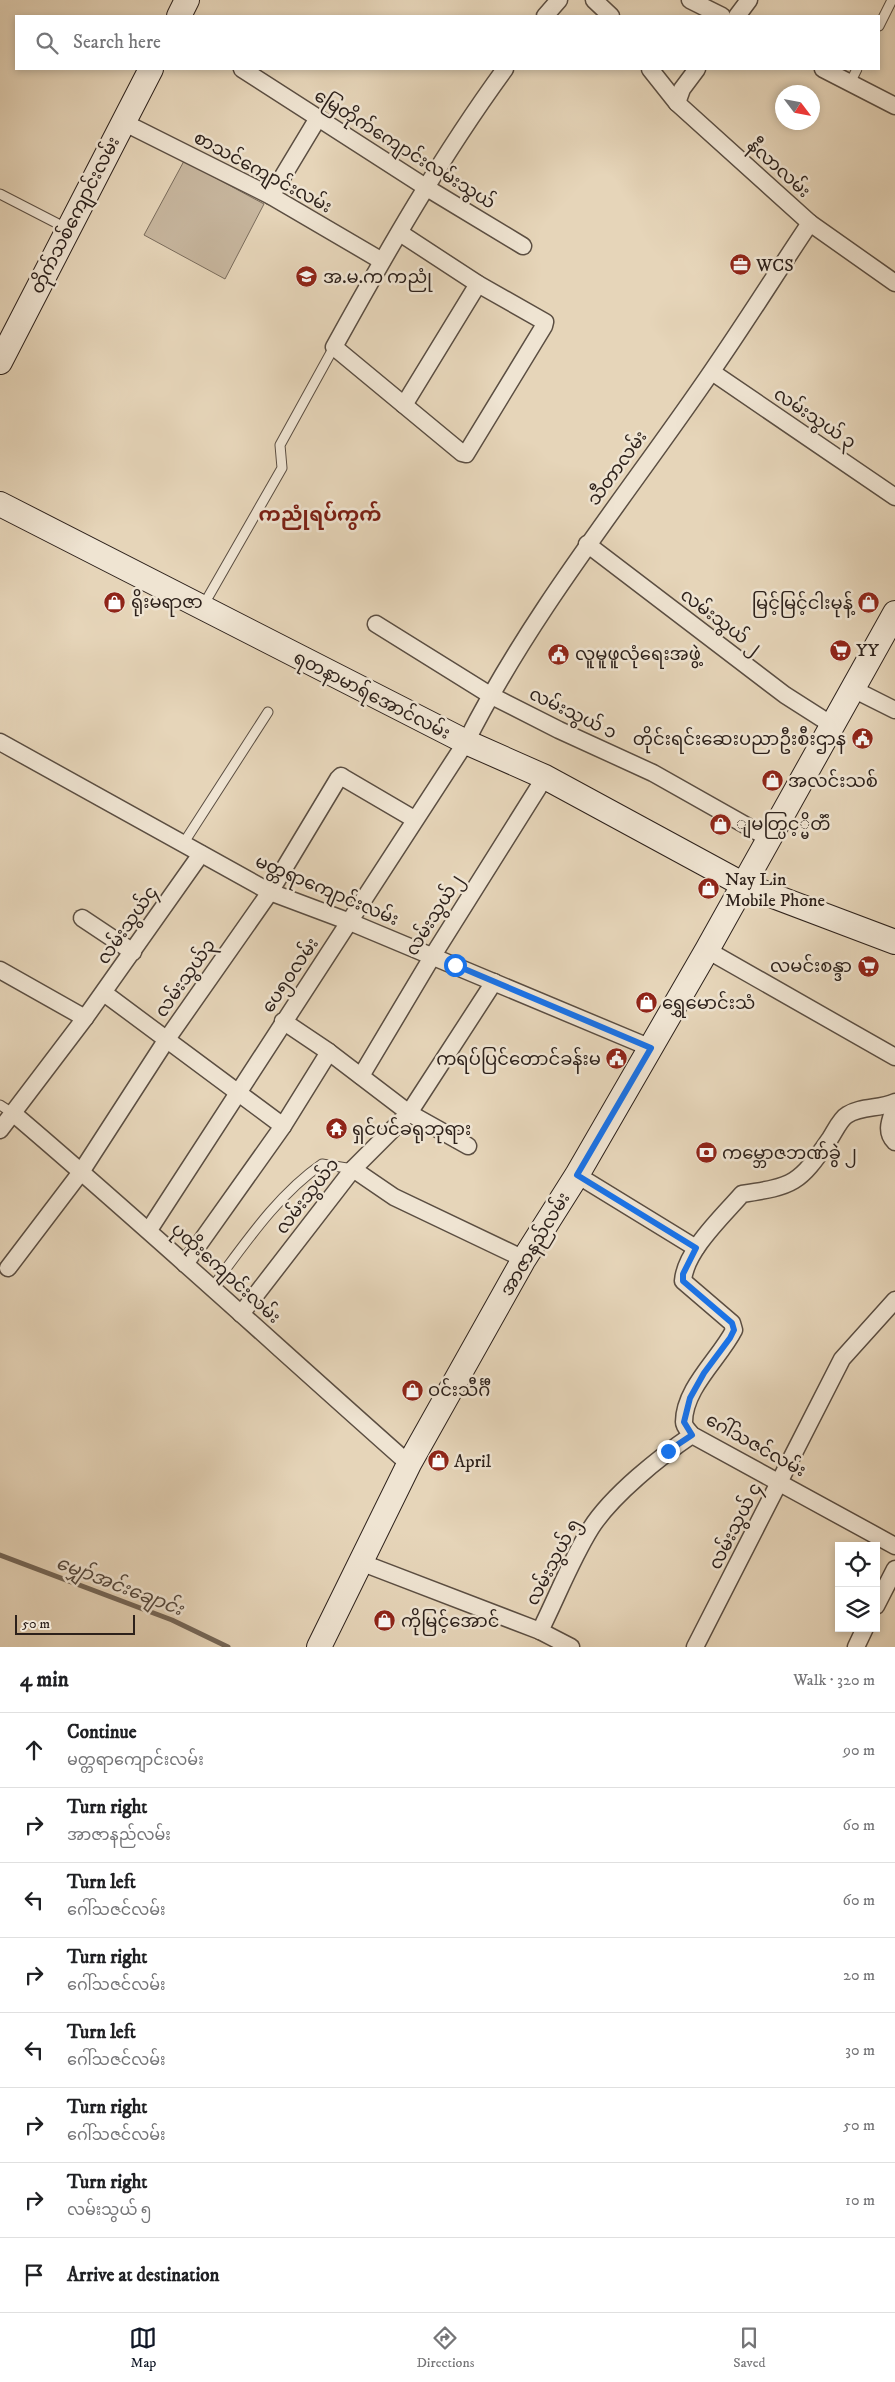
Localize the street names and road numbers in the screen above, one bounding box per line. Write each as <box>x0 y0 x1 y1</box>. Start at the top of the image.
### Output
street label: မြေတိုက်ကျောင်းလမ်းသွယ် <box>308 82 501 217</box>
street label: စာသင်ကျောင်းလမ်း <box>188 125 337 221</box>
street label: တိုက်သစ်ကျောင်းလမ်း <box>23 131 128 299</box>
street label: နီလာလမ်း <box>740 132 817 205</box>
street label: လမ်းသွယ် ၃ <box>768 381 861 457</box>
street label: သီတာလမ်း <box>580 424 652 510</box>
street label: လမ်းသွယ် ၂ <box>674 582 767 662</box>
street label: ရတနာမာရ်အောင်လမ်း <box>288 644 455 748</box>
street label: လမ်းသွယ် ၁ <box>524 681 621 747</box>
street label: မတ္တရာကျောင်းလမ်း <box>250 848 403 934</box>
street label: လမ်းသွယ်၂ <box>399 869 471 962</box>
street label: လမ်းသွယ်၄ <box>90 881 165 971</box>
street label: ပေ၅၀လမ်း <box>255 932 326 1019</box>
street label: လမ်းသွယ်၃ <box>148 934 223 1024</box>
street label: လမ်းသွယ်၁ <box>269 1152 347 1241</box>
street label: အာဇာနည်လမ်း <box>494 1187 578 1302</box>
street label: ပုထိုးကျောင်းလမ်း <box>164 1216 287 1331</box>
street label: ဂေါ်သဇင်လမ်း <box>702 1407 811 1482</box>
street label: လမ်းသွယ် ၄ <box>702 1478 770 1575</box>
street label: လမ်းသွယ် ၅ <box>519 1514 589 1611</box>

